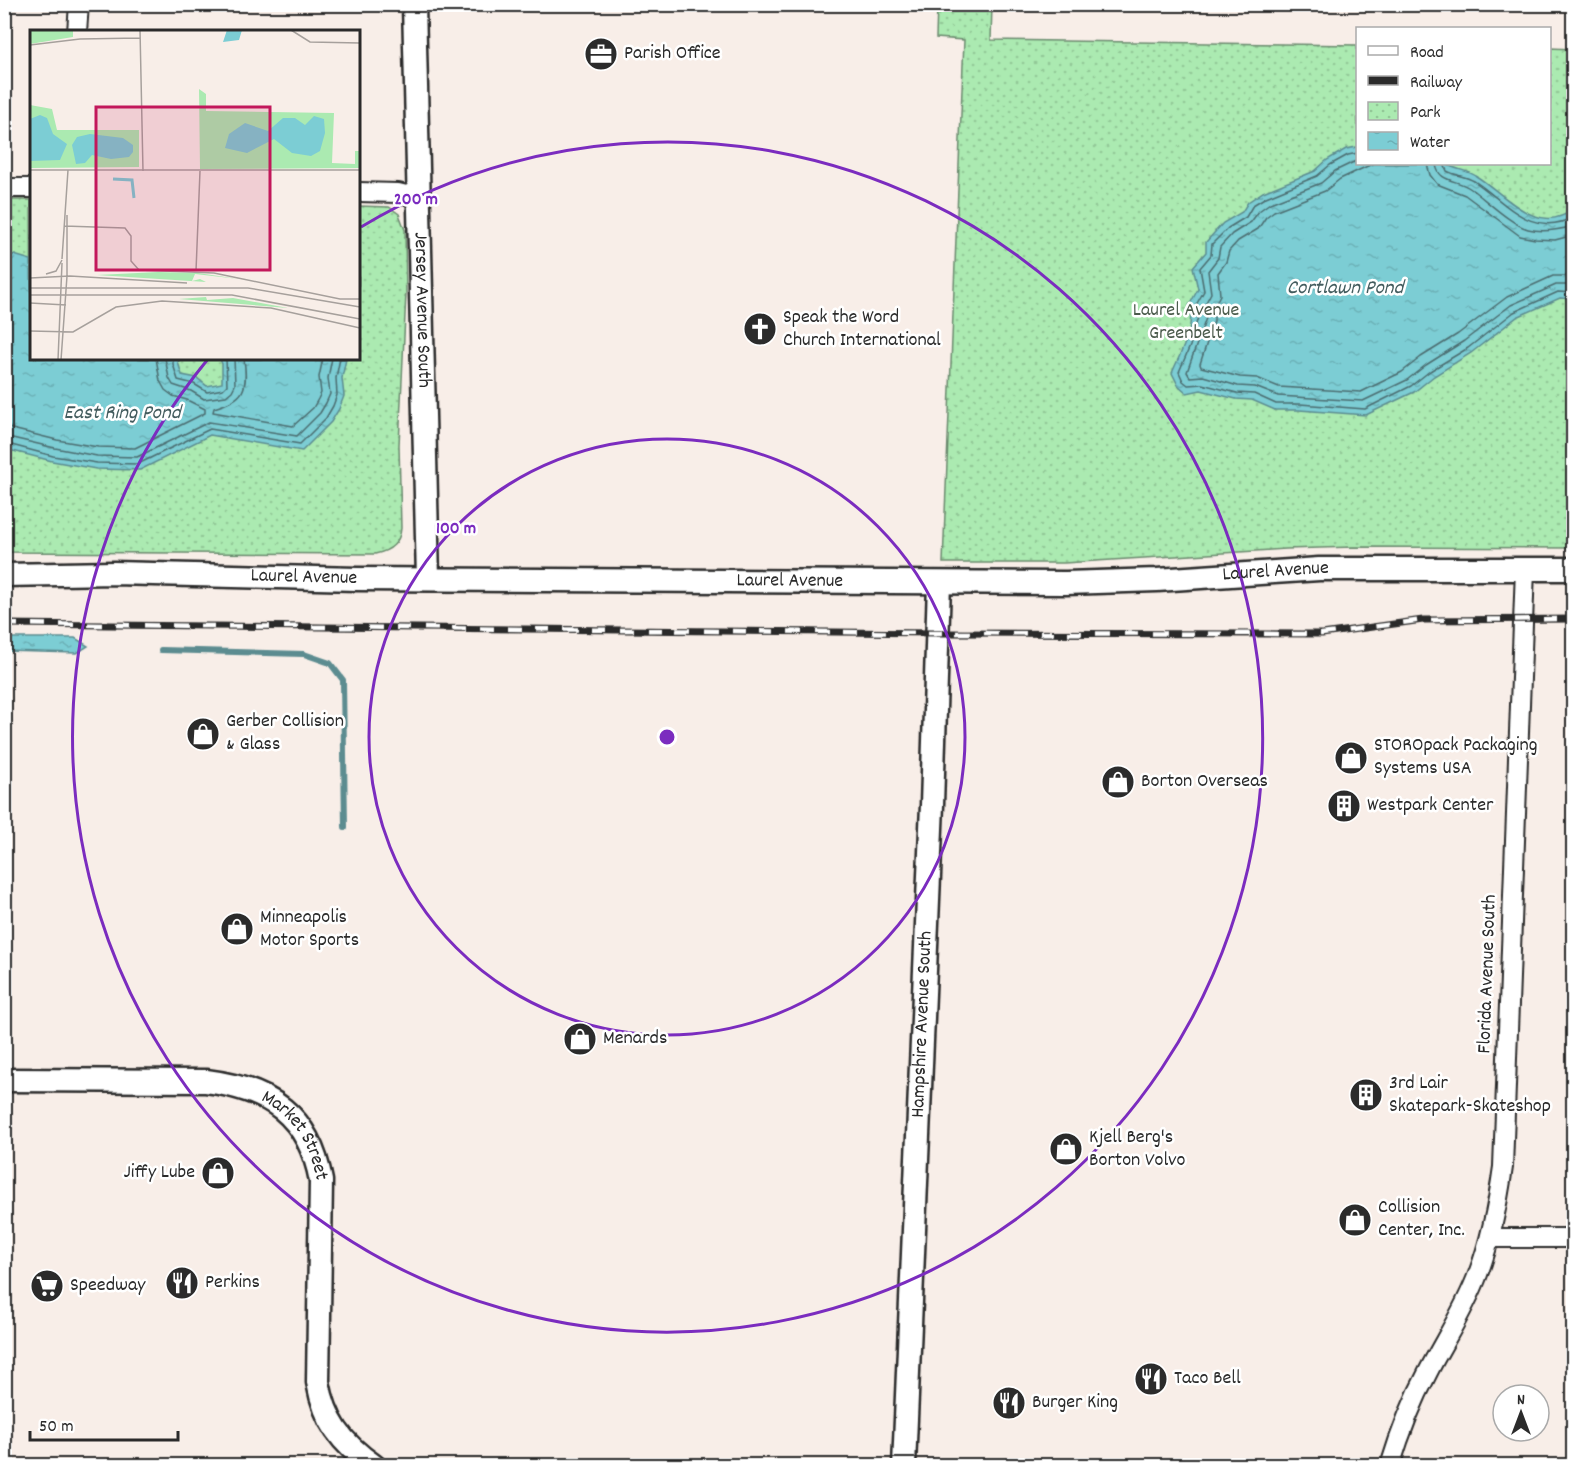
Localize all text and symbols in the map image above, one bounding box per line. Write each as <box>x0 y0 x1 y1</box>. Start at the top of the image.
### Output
legend <box>1356 27 1551 165</box>
inset map <box>30 30 360 360</box>
office icon: Parish Office <box>583 36 619 72</box>
place label: Parish Office <box>624 40 721 68</box>
text: Road <box>1410 41 1444 66</box>
text: Railway <box>1410 71 1463 96</box>
text: Park <box>1410 101 1441 126</box>
text: Water <box>1410 131 1450 156</box>
text: 200 m <box>394 188 438 213</box>
street label: Jersey Avenue South <box>406 232 437 388</box>
water label: Cortlawn Pond <box>1287 274 1406 304</box>
park label: Laurel Avenue Greenbelt <box>1133 297 1239 348</box>
place label: Speak the Word Church International <box>783 304 941 355</box>
church icon: Speak the Word Church International <box>742 311 778 347</box>
water label: East Ring Pond <box>64 399 184 429</box>
text: 100 m <box>436 517 476 542</box>
street label: Laurel Avenue <box>1221 555 1329 590</box>
street label: Laurel Avenue <box>250 562 358 593</box>
street label: Laurel Avenue <box>737 567 843 596</box>
place label: Gerber Collision & Glass <box>226 708 344 759</box>
shop icon: Gerber Collision & Glass <box>185 716 221 752</box>
centre of rings <box>657 727 677 747</box>
place label: STOROpack Packaging Systems USA <box>1374 732 1537 783</box>
shop icon: STOROpack Packaging Systems USA <box>1333 740 1369 776</box>
shop icon: Borton Overseas <box>1100 764 1136 800</box>
place label: Borton Overseas <box>1141 768 1268 796</box>
building icon: Westpark Center <box>1326 788 1362 824</box>
place label: Westpark Center <box>1367 792 1494 820</box>
street label: Florida Avenue South <box>1471 894 1505 1054</box>
place label: Minneapolis Motor Sports <box>260 904 359 955</box>
shop icon: Minneapolis Motor Sports <box>219 911 255 947</box>
street label: Hampshire Avenue South <box>905 930 941 1118</box>
shop icon: Menards <box>562 1021 598 1057</box>
place label: Menards <box>603 1025 667 1053</box>
place label: 3rd Lair Skatepark-Skateshop <box>1389 1070 1551 1121</box>
building icon: 3rd Lair Skatepark-Skateshop <box>1348 1077 1384 1113</box>
street label: Market Street <box>256 1084 335 1183</box>
place label: Kjell Berg's Borton Volvo <box>1089 1124 1186 1175</box>
shop icon: Kjell Berg's Borton Volvo <box>1048 1131 1084 1167</box>
shop icon: Jiffy Lube <box>200 1155 236 1191</box>
place label: Jiffy Lube <box>124 1159 195 1187</box>
place label: Collision Center, Inc. <box>1378 1194 1465 1245</box>
shop icon: Collision Center, Inc. <box>1337 1202 1373 1238</box>
restaurant icon: Perkins <box>164 1265 200 1301</box>
supermarket icon: Speedway <box>29 1268 65 1304</box>
place label: Perkins <box>205 1269 260 1297</box>
place label: Speedway <box>70 1272 146 1300</box>
restaurant icon: Taco Bell <box>1133 1361 1169 1397</box>
place label: Taco Bell <box>1174 1365 1241 1393</box>
north arrow <box>1491 1383 1551 1443</box>
restaurant icon: Burger King <box>991 1385 1027 1421</box>
place label: Burger King <box>1032 1389 1118 1417</box>
text: N <box>1517 1389 1525 1412</box>
scale bar <box>30 1404 178 1442</box>
text: 50 m <box>39 1415 74 1440</box>

